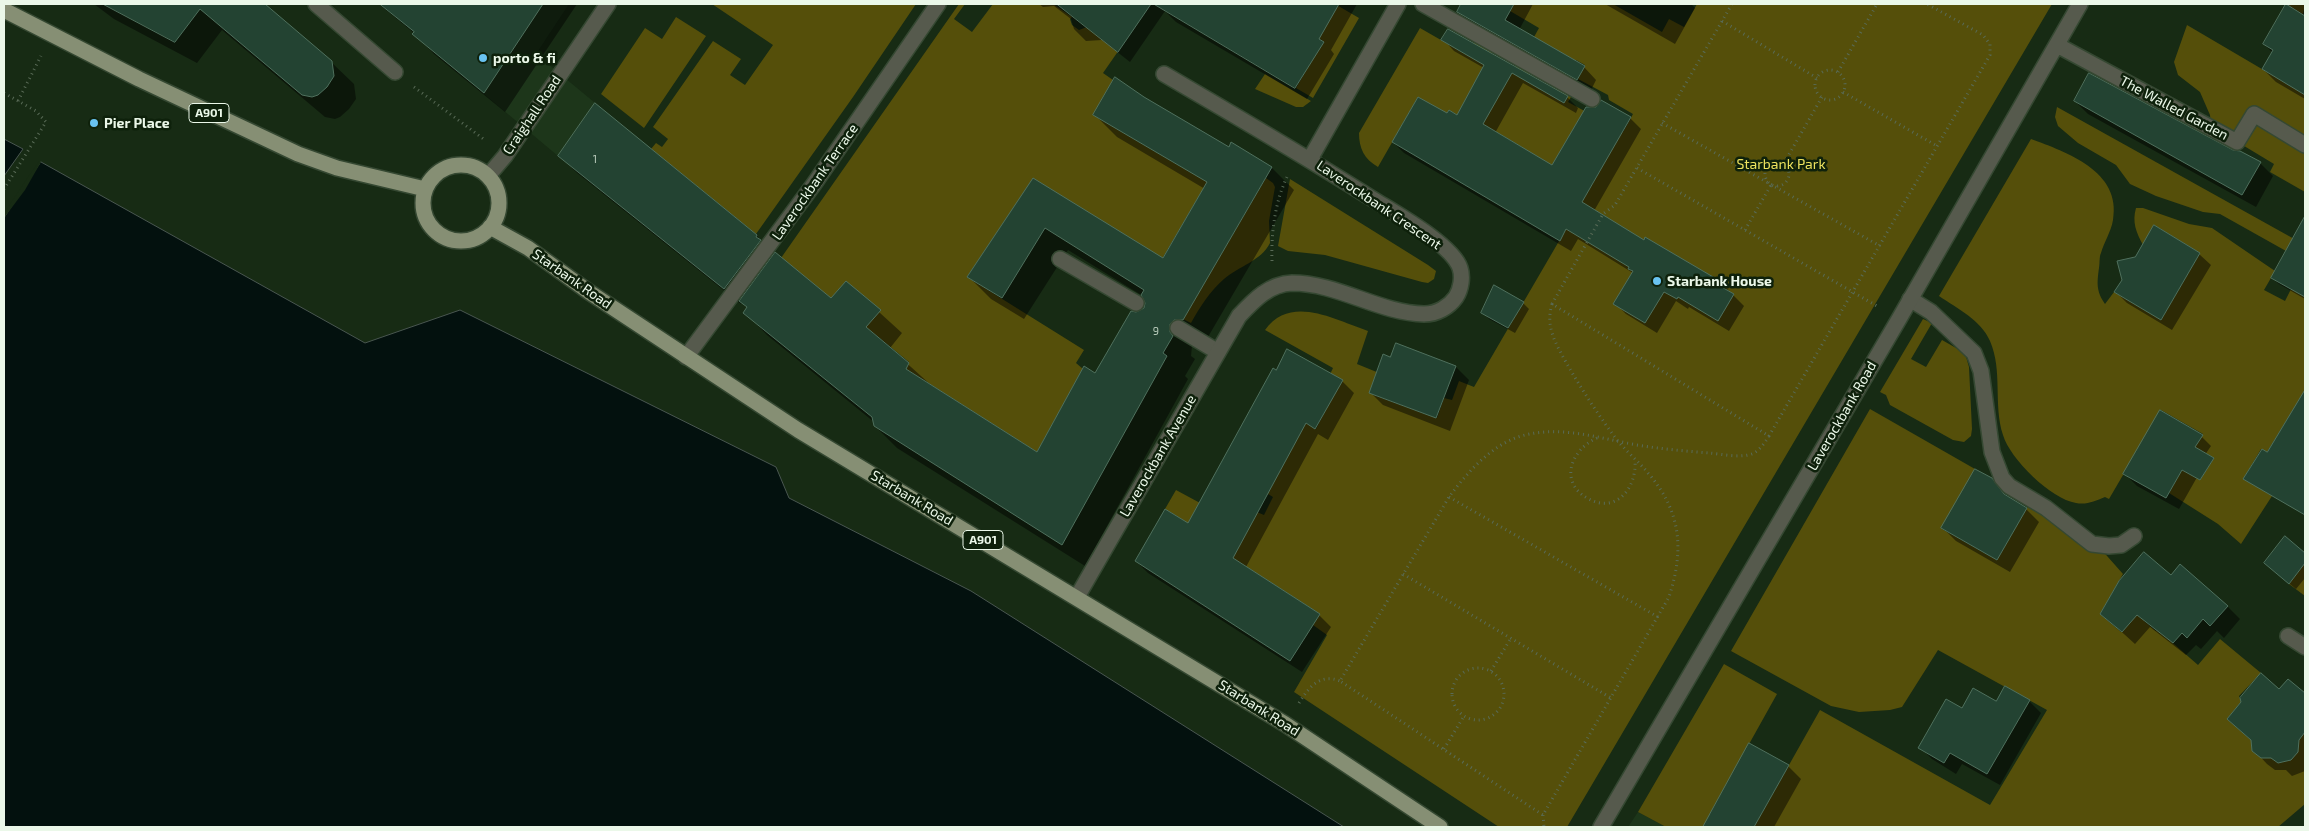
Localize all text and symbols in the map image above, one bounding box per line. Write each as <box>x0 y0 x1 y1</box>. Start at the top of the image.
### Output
place label: porto & fi <box>493 50 556 66</box>
marker: porto & fi <box>477 52 489 64</box>
street label: Craighall Road <box>499 72 565 158</box>
street label: The Walled Garden <box>2117 72 2231 144</box>
road number: A901 <box>189 104 229 122</box>
place label: Pier Place <box>104 115 170 131</box>
marker: Pier Place <box>88 117 100 129</box>
street label: Laverockbank Terrace <box>768 121 862 243</box>
house number: 1 <box>593 152 597 166</box>
park label: Starbank Park <box>1736 156 1826 172</box>
street label: Laverockbank Crescent <box>1313 157 1445 253</box>
street label: Starbank Road <box>529 246 615 312</box>
place label: Starbank House <box>1667 273 1772 289</box>
marker: Starbank House <box>1651 275 1663 287</box>
house number: 9 <box>1153 324 1159 338</box>
street label: Laverockbank Road <box>1804 358 1880 474</box>
street label: Laverockbank Avenue <box>1116 392 1200 520</box>
street label: Starbank Road <box>868 467 956 529</box>
road number: A901 <box>963 530 1003 550</box>
street label: Starbank Road <box>1215 676 1303 740</box>

